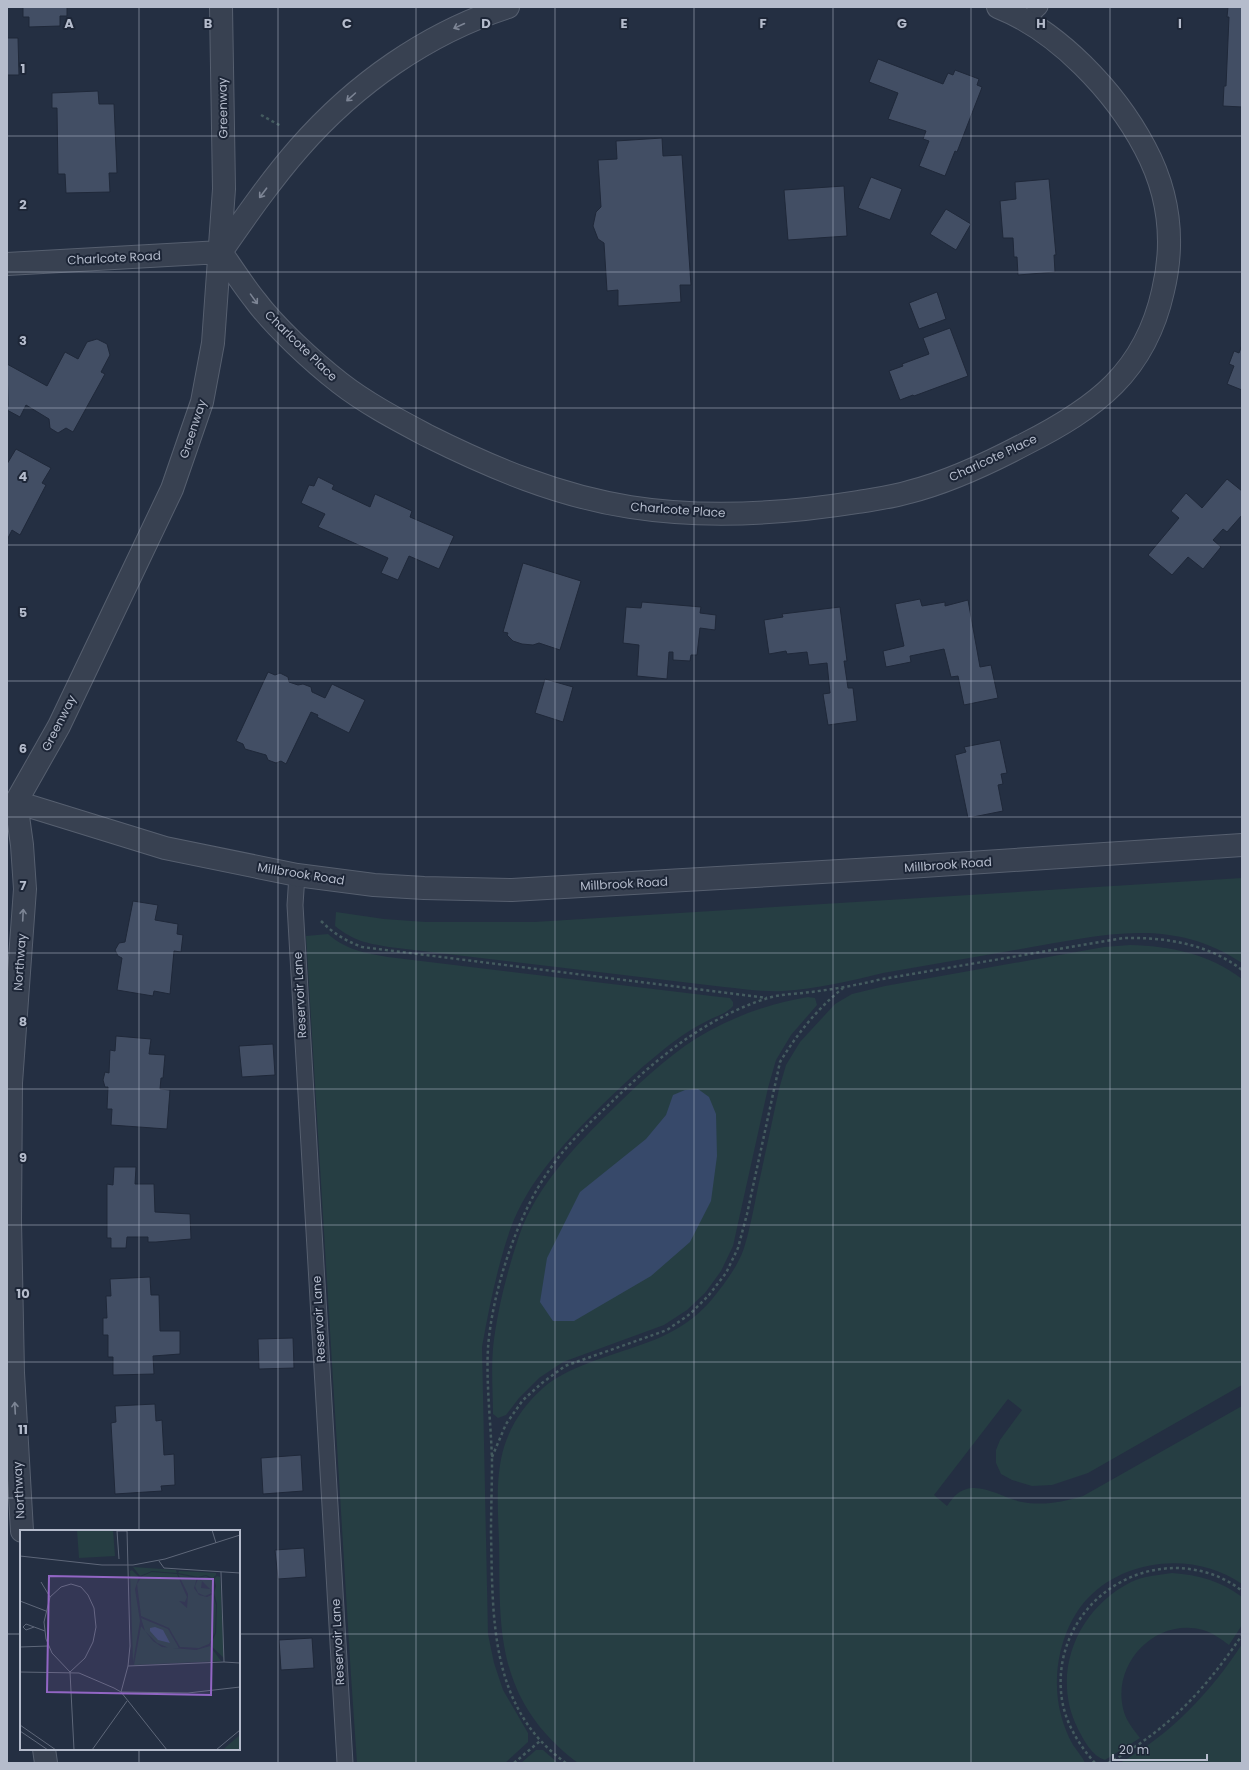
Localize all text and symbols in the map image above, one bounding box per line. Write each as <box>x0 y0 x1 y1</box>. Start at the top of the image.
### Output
text: A <box>64 14 74 33</box>
text: B <box>204 14 213 33</box>
text: C <box>342 14 352 33</box>
text: D <box>481 14 491 33</box>
text: E <box>620 14 628 33</box>
text: F <box>759 14 767 33</box>
text: G <box>897 14 907 33</box>
text: H <box>1036 14 1046 33</box>
text: I <box>1178 14 1182 33</box>
one-way arrow <box>454 23 466 31</box>
text: 1 <box>21 59 25 78</box>
street label: Greenway <box>213 77 232 139</box>
one-way arrow <box>345 92 356 101</box>
one-way arrow <box>259 187 267 198</box>
text: 2 <box>19 195 27 214</box>
street label: Charlcote Road <box>67 247 161 268</box>
one-way arrow <box>250 293 258 304</box>
street label: Charlcote Place <box>261 306 341 385</box>
text: 3 <box>19 331 27 350</box>
street label: Greenway <box>175 397 210 461</box>
street label: Charlcote Place <box>946 430 1040 485</box>
text: 4 <box>19 467 28 486</box>
street label: Charlcote Place <box>630 498 726 521</box>
text: 5 <box>19 603 27 622</box>
street label: Greenway <box>37 691 80 754</box>
text: 6 <box>19 739 27 758</box>
street label: Millbrook Road <box>904 853 992 876</box>
street label: Millbrook Road <box>256 858 346 889</box>
street label: Millbrook Road <box>580 873 668 894</box>
text: 7 <box>20 876 27 895</box>
one-way arrow <box>20 909 27 922</box>
street label: Northway <box>9 933 30 991</box>
street label: Reservoir Lane <box>289 951 310 1039</box>
text: 8 <box>19 1012 27 1031</box>
text: 9 <box>19 1148 27 1167</box>
street label: Reservoir Lane <box>308 1275 329 1363</box>
text: 10 <box>16 1284 30 1303</box>
one-way arrow <box>11 1402 19 1415</box>
text: 11 <box>18 1420 28 1439</box>
street label: Northway <box>8 1461 28 1519</box>
inset map <box>20 1530 240 1750</box>
street label: Reservoir Lane <box>327 1598 348 1686</box>
scale bar <box>1113 1736 1207 1762</box>
text: 20 m <box>1119 1741 1149 1758</box>

